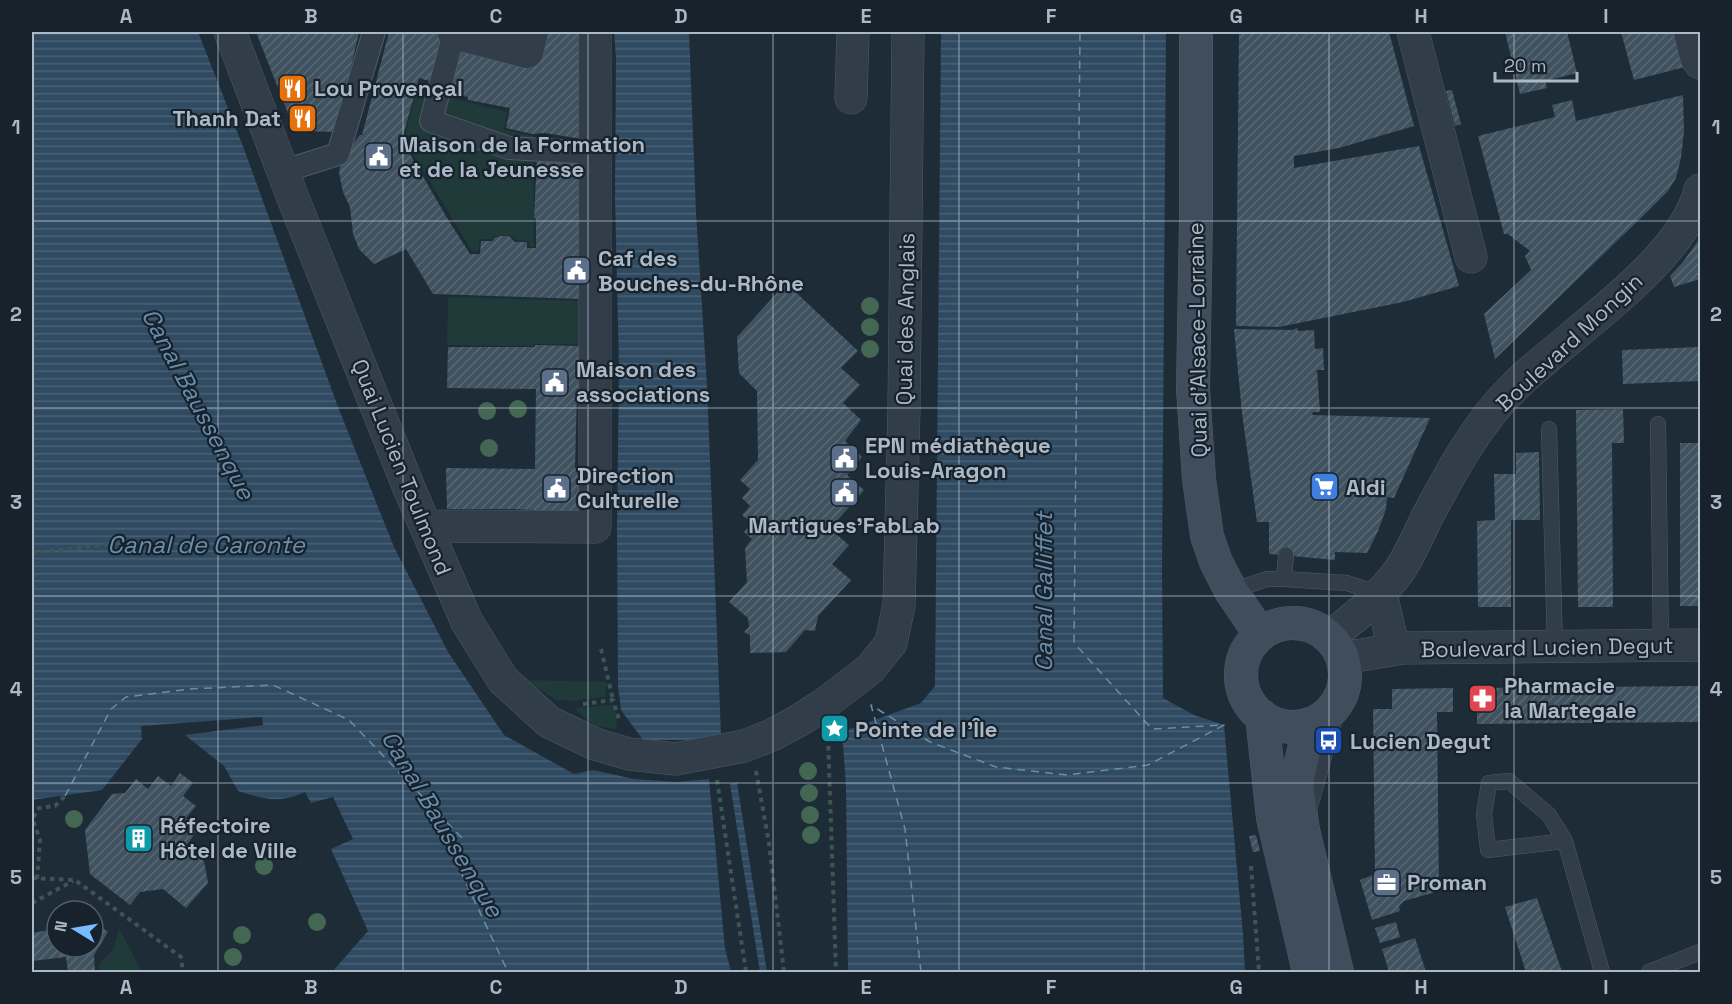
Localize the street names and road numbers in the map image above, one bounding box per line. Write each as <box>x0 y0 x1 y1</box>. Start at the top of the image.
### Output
street label: Quai d'Alsace-Lorraine <box>1181 222 1213 458</box>
street label: Quai des Anglais <box>889 233 921 405</box>
street label: Boulevard Mongin <box>1490 267 1648 417</box>
street label: Quai Lucien Toulmond <box>346 355 458 579</box>
street label: Boulevard Lucien Degut <box>1420 631 1674 663</box>

